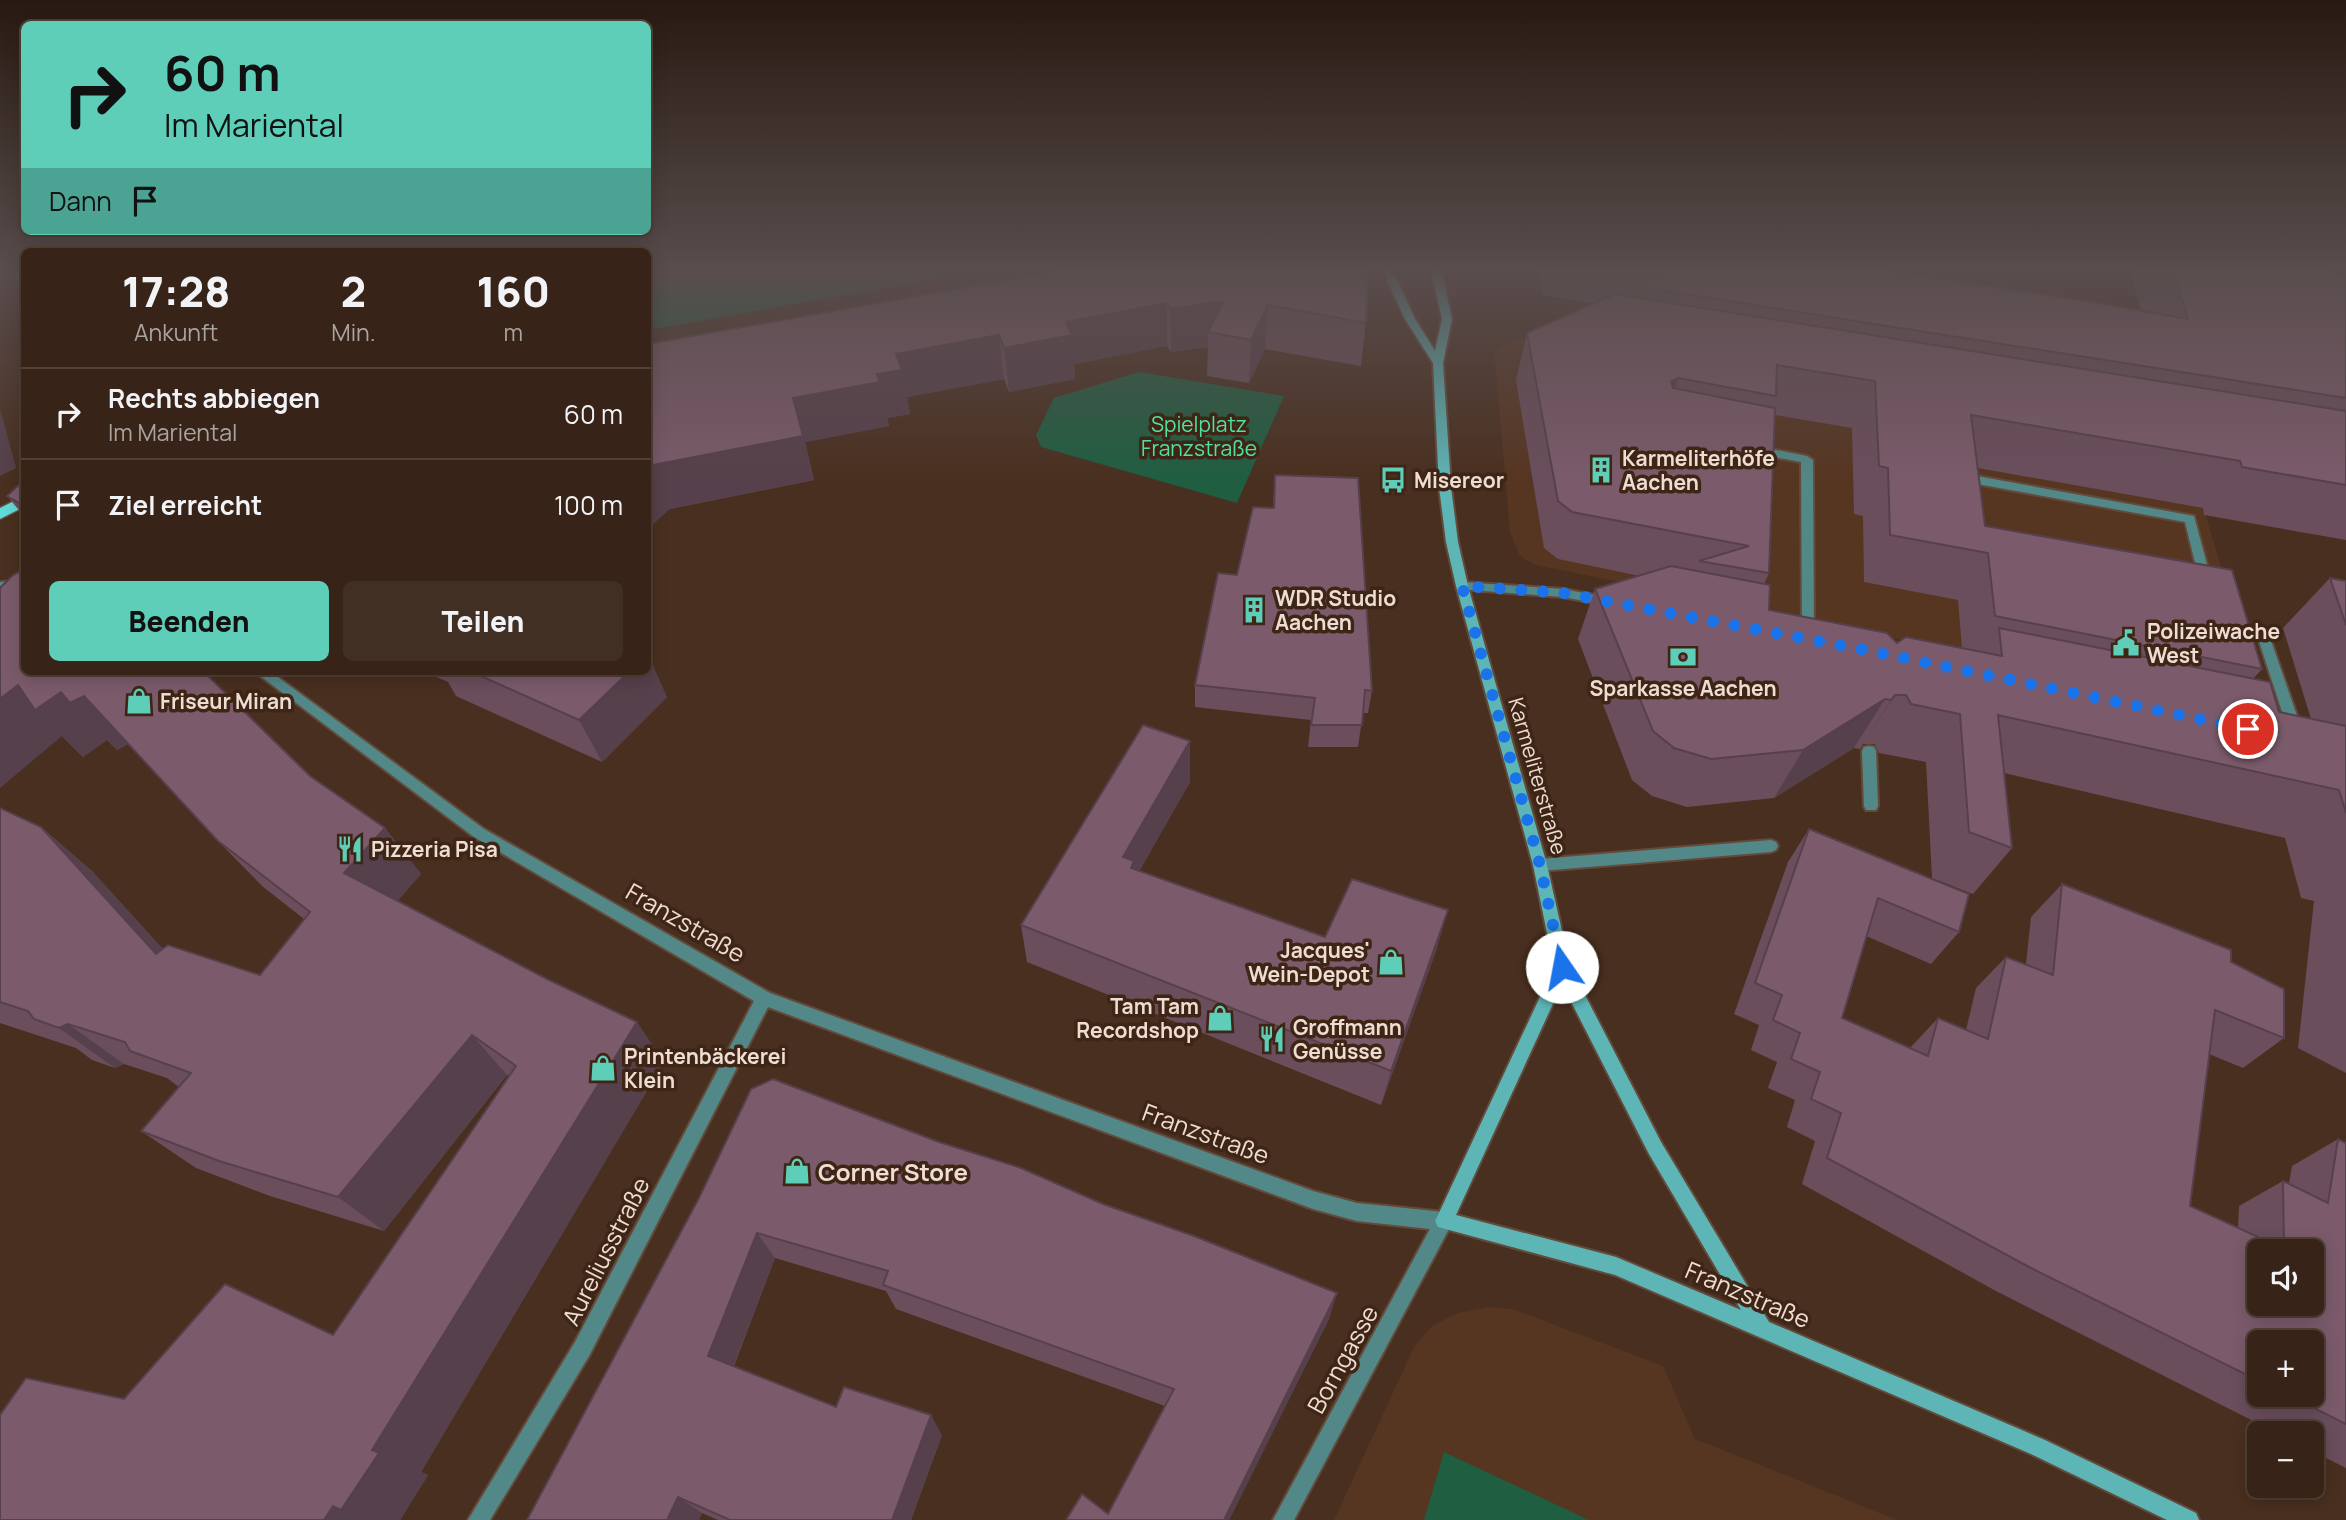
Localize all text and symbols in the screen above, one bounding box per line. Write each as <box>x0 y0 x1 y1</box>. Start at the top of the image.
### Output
text: 60 m <box>164 39 281 106</box>
icon: right <box>49 49 140 140</box>
text: Im Mariental <box>164 103 344 147</box>
icon: arrive <box>126 182 164 220</box>
text: Dann <box>49 183 112 219</box>
text: 17:28 <box>122 262 230 320</box>
text: 2 <box>341 262 366 320</box>
text: 160 <box>477 262 550 320</box>
text: Ankunft <box>134 316 218 348</box>
text: Min. <box>331 316 376 348</box>
text: m <box>504 316 523 348</box>
text: Rechts abbiegen <box>108 380 320 416</box>
icon: right <box>49 395 87 433</box>
text: 60 m <box>564 396 623 432</box>
park label: Spielplatz Franzstraße <box>1141 410 1257 462</box>
text: Im Mariental <box>108 416 237 448</box>
place label: Karmeliterhöfe Aachen <box>1622 444 1775 496</box>
building icon: Karmeliterhöfe Aachen <box>1586 455 1616 485</box>
bus stop icon: Misereor <box>1378 465 1408 495</box>
place label: Misereor <box>1414 466 1504 494</box>
icon: arrive <box>49 486 87 524</box>
text: Ziel erreicht <box>108 487 262 523</box>
text: 100 m <box>554 487 623 523</box>
button: Beenden <box>49 581 329 661</box>
button: Teilen <box>343 581 623 661</box>
place label: WDR Studio Aachen <box>1275 584 1396 636</box>
building icon: WDR Studio Aachen <box>1239 595 1269 625</box>
place label: Polizeiwache West <box>2147 617 2280 669</box>
public building icon: Polizeiwache West <box>2111 628 2141 658</box>
bank icon: Sparkasse Aachen <box>1668 642 1698 672</box>
place label: Sparkasse Aachen <box>1589 674 1777 702</box>
shop icon: Friseur Miran <box>124 686 154 716</box>
place label: Friseur Miran <box>160 687 292 715</box>
street label: Karmeliterstraße <box>1502 694 1574 858</box>
pin <box>2218 699 2278 759</box>
icon: arrive <box>2229 710 2267 748</box>
restaurant icon: Pizzeria Pisa <box>335 834 365 864</box>
place label: Pizzeria Pisa <box>371 835 498 863</box>
street label: Franzstraße <box>620 875 752 969</box>
position arrow <box>1525 930 1599 1004</box>
place label: Jacques' Wein-Depot <box>1248 936 1370 988</box>
shop icon: Jacques' Wein-Depot <box>1376 947 1406 977</box>
place label: Tam Tam Recordshop <box>1076 992 1199 1044</box>
shop icon: Tam Tam Recordshop <box>1205 1003 1235 1033</box>
place label: Groffmann Genüsse <box>1293 1013 1402 1065</box>
restaurant icon: Groffmann Genüsse <box>1257 1024 1287 1054</box>
place label: Printenbäckerei Klein <box>624 1042 786 1094</box>
shop icon: Printenbäckerei Klein <box>588 1053 618 1083</box>
street label: Franzstraße <box>1138 1095 1274 1171</box>
place label: Corner Store <box>818 1155 968 1188</box>
shop icon: Corner Store <box>782 1156 812 1186</box>
street label: Aureliusstraße <box>554 1171 656 1331</box>
map controls <box>2247 1239 2324 1498</box>
button: sound <box>2247 1239 2324 1316</box>
street label: Franzstraße <box>1680 1253 1816 1335</box>
street label: Borngasse <box>1299 1299 1385 1419</box>
button: + <box>2247 1330 2324 1407</box>
button: − <box>2247 1421 2324 1498</box>

